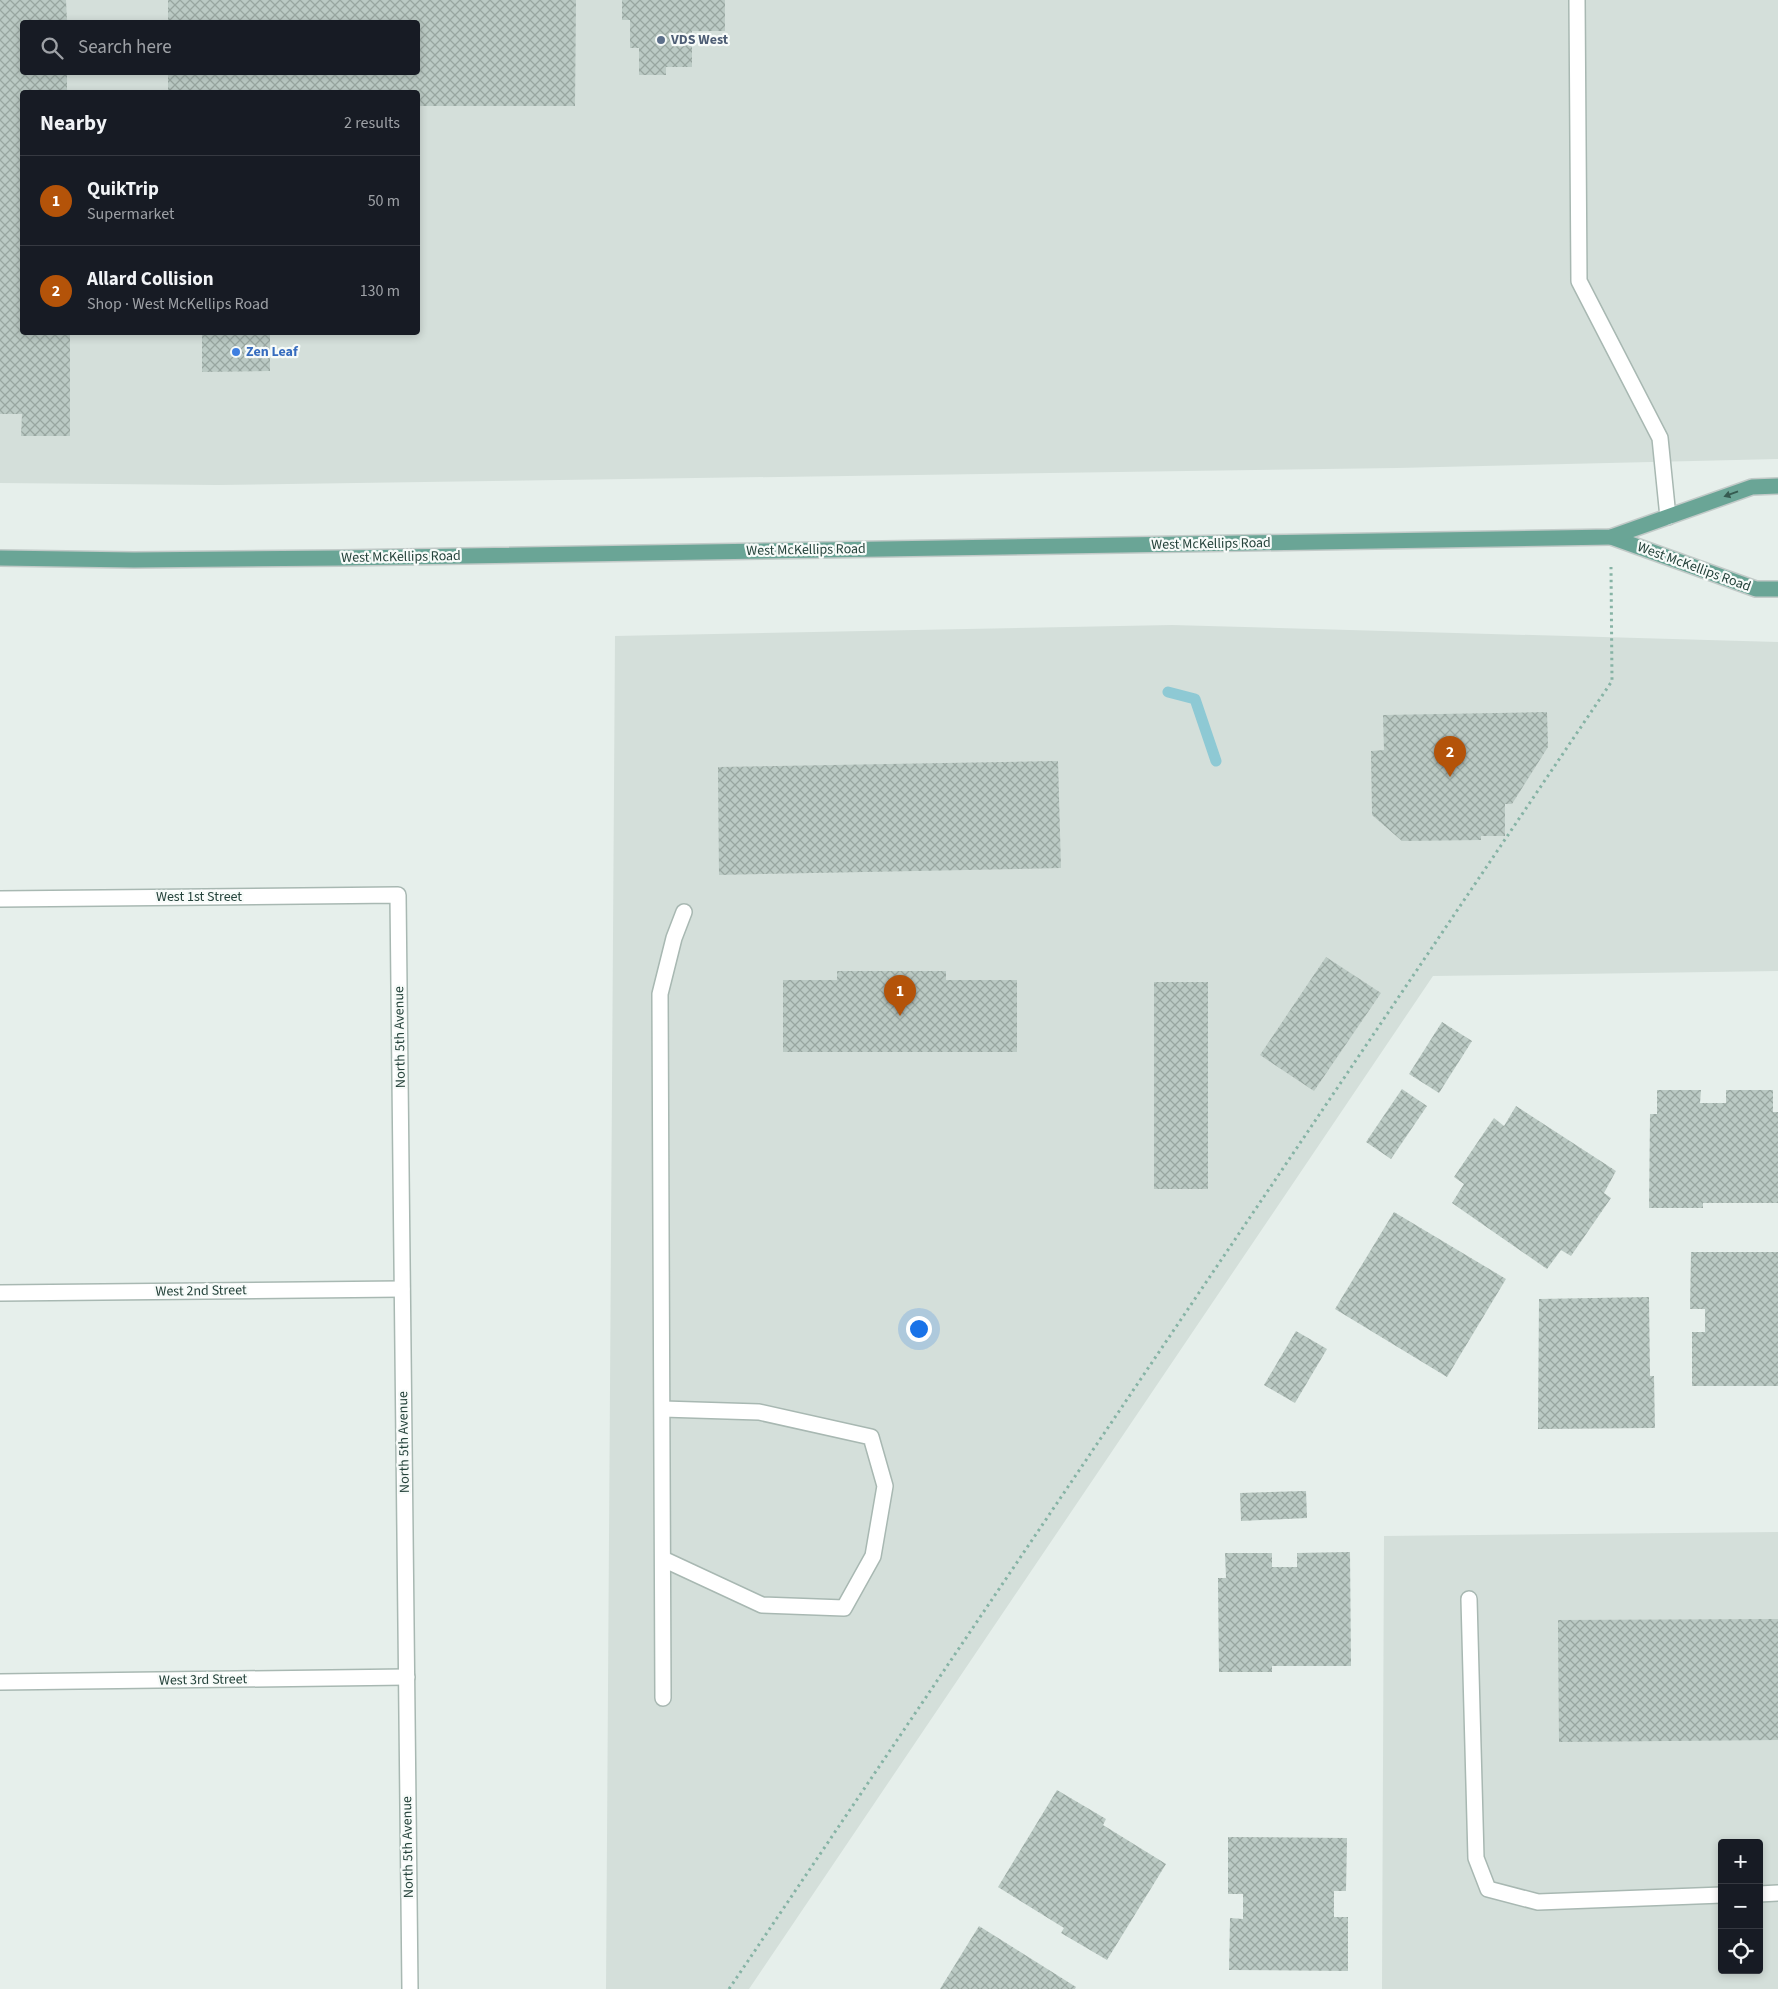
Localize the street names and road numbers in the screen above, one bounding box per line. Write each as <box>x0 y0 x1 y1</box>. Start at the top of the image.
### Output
street label: West McKellips Road <box>1151 533 1271 555</box>
street label: West McKellips Road <box>1634 537 1754 597</box>
street label: West McKellips Road <box>746 539 866 561</box>
street label: West McKellips Road <box>341 546 461 568</box>
street label: West 1st Street <box>156 887 242 907</box>
street label: North 5th Avenue <box>389 986 411 1088</box>
street label: West 2nd Street <box>155 1280 247 1302</box>
street label: North 5th Avenue <box>393 1391 415 1493</box>
street label: West 3rd Street <box>159 1669 248 1691</box>
street label: North 5th Avenue <box>397 1796 419 1898</box>

